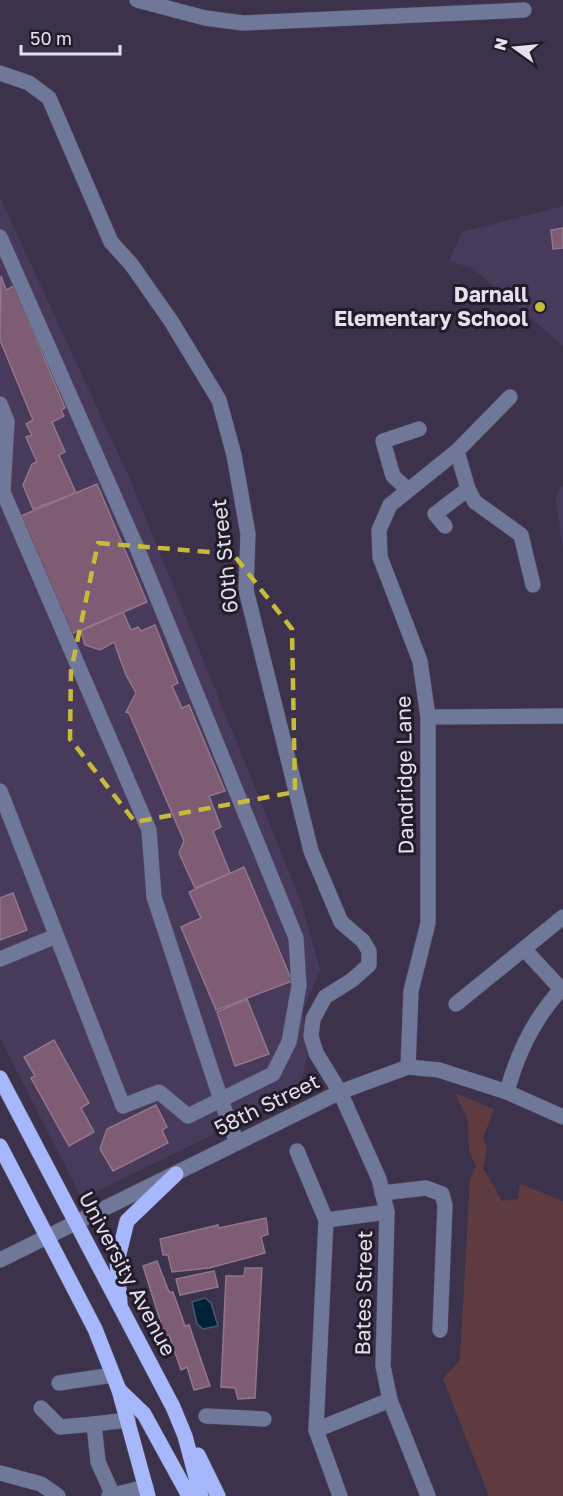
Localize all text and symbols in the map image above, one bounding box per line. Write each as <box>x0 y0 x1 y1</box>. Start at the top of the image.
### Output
scale bar <box>21 18 120 56</box>
north arrow <box>485 18 545 78</box>
text: 50 m <box>30 27 72 49</box>
text: N <box>489 36 512 53</box>
place label: Darnall Elementary School <box>334 281 528 331</box>
marker: Darnall Elementary School <box>533 300 547 314</box>
street label: 60th Street <box>205 498 243 614</box>
street label: Dandridge Lane <box>390 695 418 855</box>
street label: 58th Street <box>210 1067 323 1141</box>
street label: University Avenue <box>74 1187 182 1360</box>
street label: Bates Street <box>349 1230 377 1356</box>

